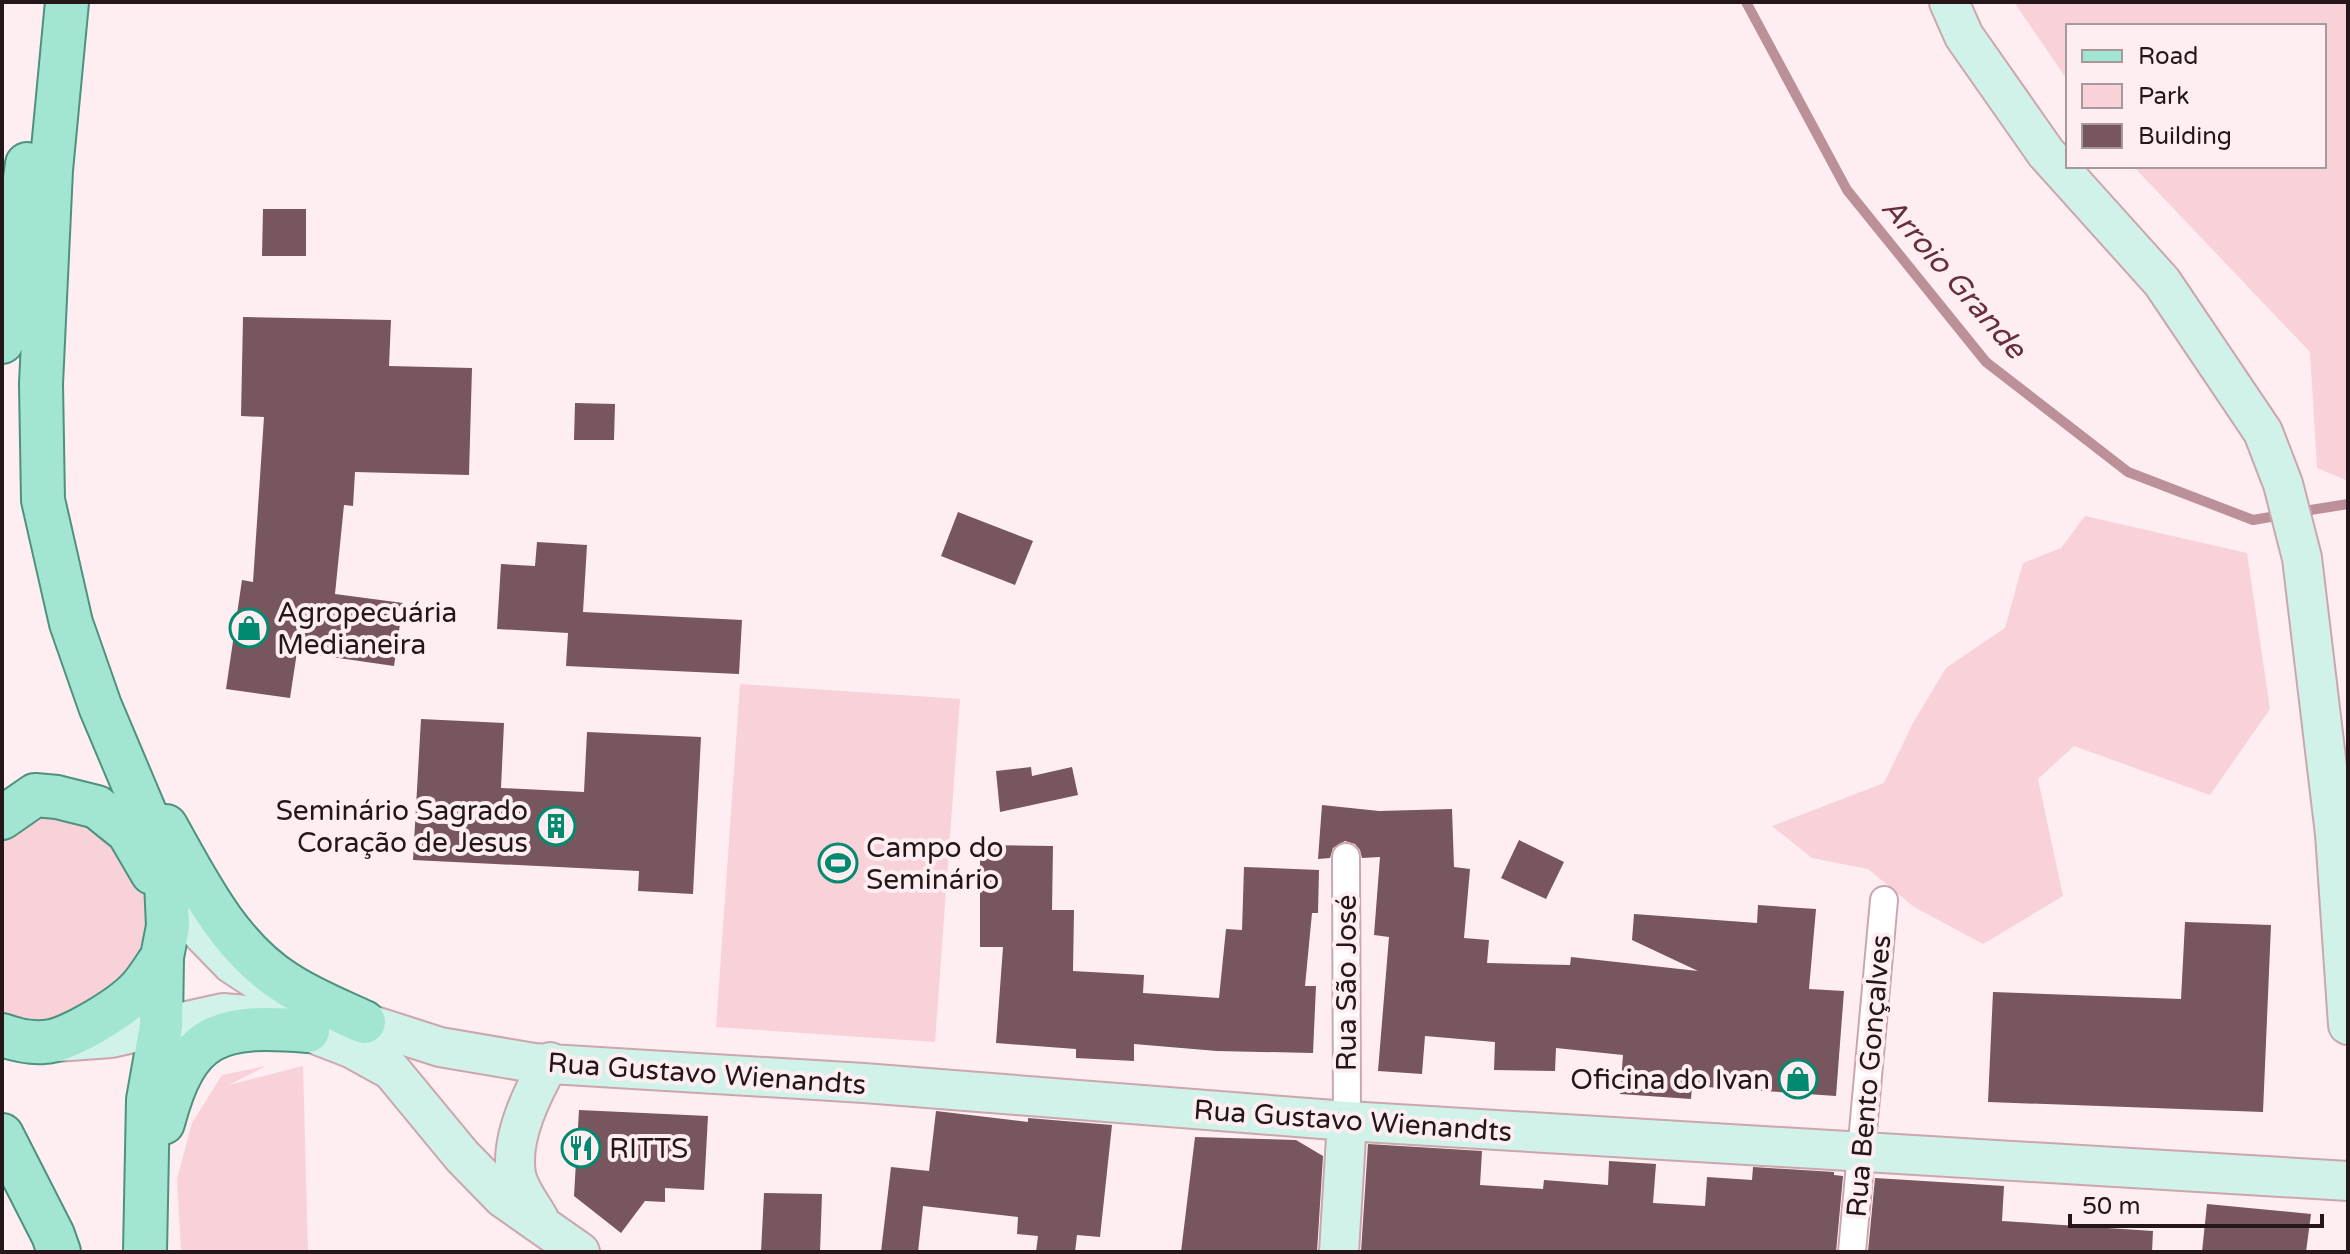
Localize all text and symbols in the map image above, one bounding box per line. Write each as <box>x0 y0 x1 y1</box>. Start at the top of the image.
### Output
legend <box>2066 24 2326 168</box>
text: Road <box>2138 42 2198 71</box>
text: Park <box>2138 82 2189 111</box>
text: Building <box>2138 122 2232 151</box>
water label: Arroio Grande <box>1873 190 2035 368</box>
place label: Agropecuária Medianeira <box>277 596 457 662</box>
shop icon: Agropecuária Medianeira <box>228 607 270 649</box>
place label: Seminário Sagrado Coração de Jesus <box>276 794 528 860</box>
building icon: Seminário Sagrado Coração de Jesus <box>535 805 577 847</box>
place label: Campo do Seminário <box>866 831 1004 897</box>
sports icon: Campo do Seminário <box>817 842 859 884</box>
street label: Rua São José <box>1330 895 1364 1071</box>
street label: Rua Bento Gonçalves <box>1840 933 1898 1219</box>
street label: Rua Gustavo Wienandts <box>547 1046 867 1102</box>
shop icon: Oficina do Ivan <box>1777 1058 1819 1100</box>
place label: Oficina do Ivan <box>1570 1063 1770 1097</box>
street label: Rua Gustavo Wienandts <box>1193 1093 1513 1149</box>
restaurant icon: RITTS <box>560 1127 602 1169</box>
place label: RITTS <box>609 1132 688 1166</box>
scale bar <box>2070 1178 2322 1228</box>
text: 50 m <box>2082 1192 2140 1221</box>

